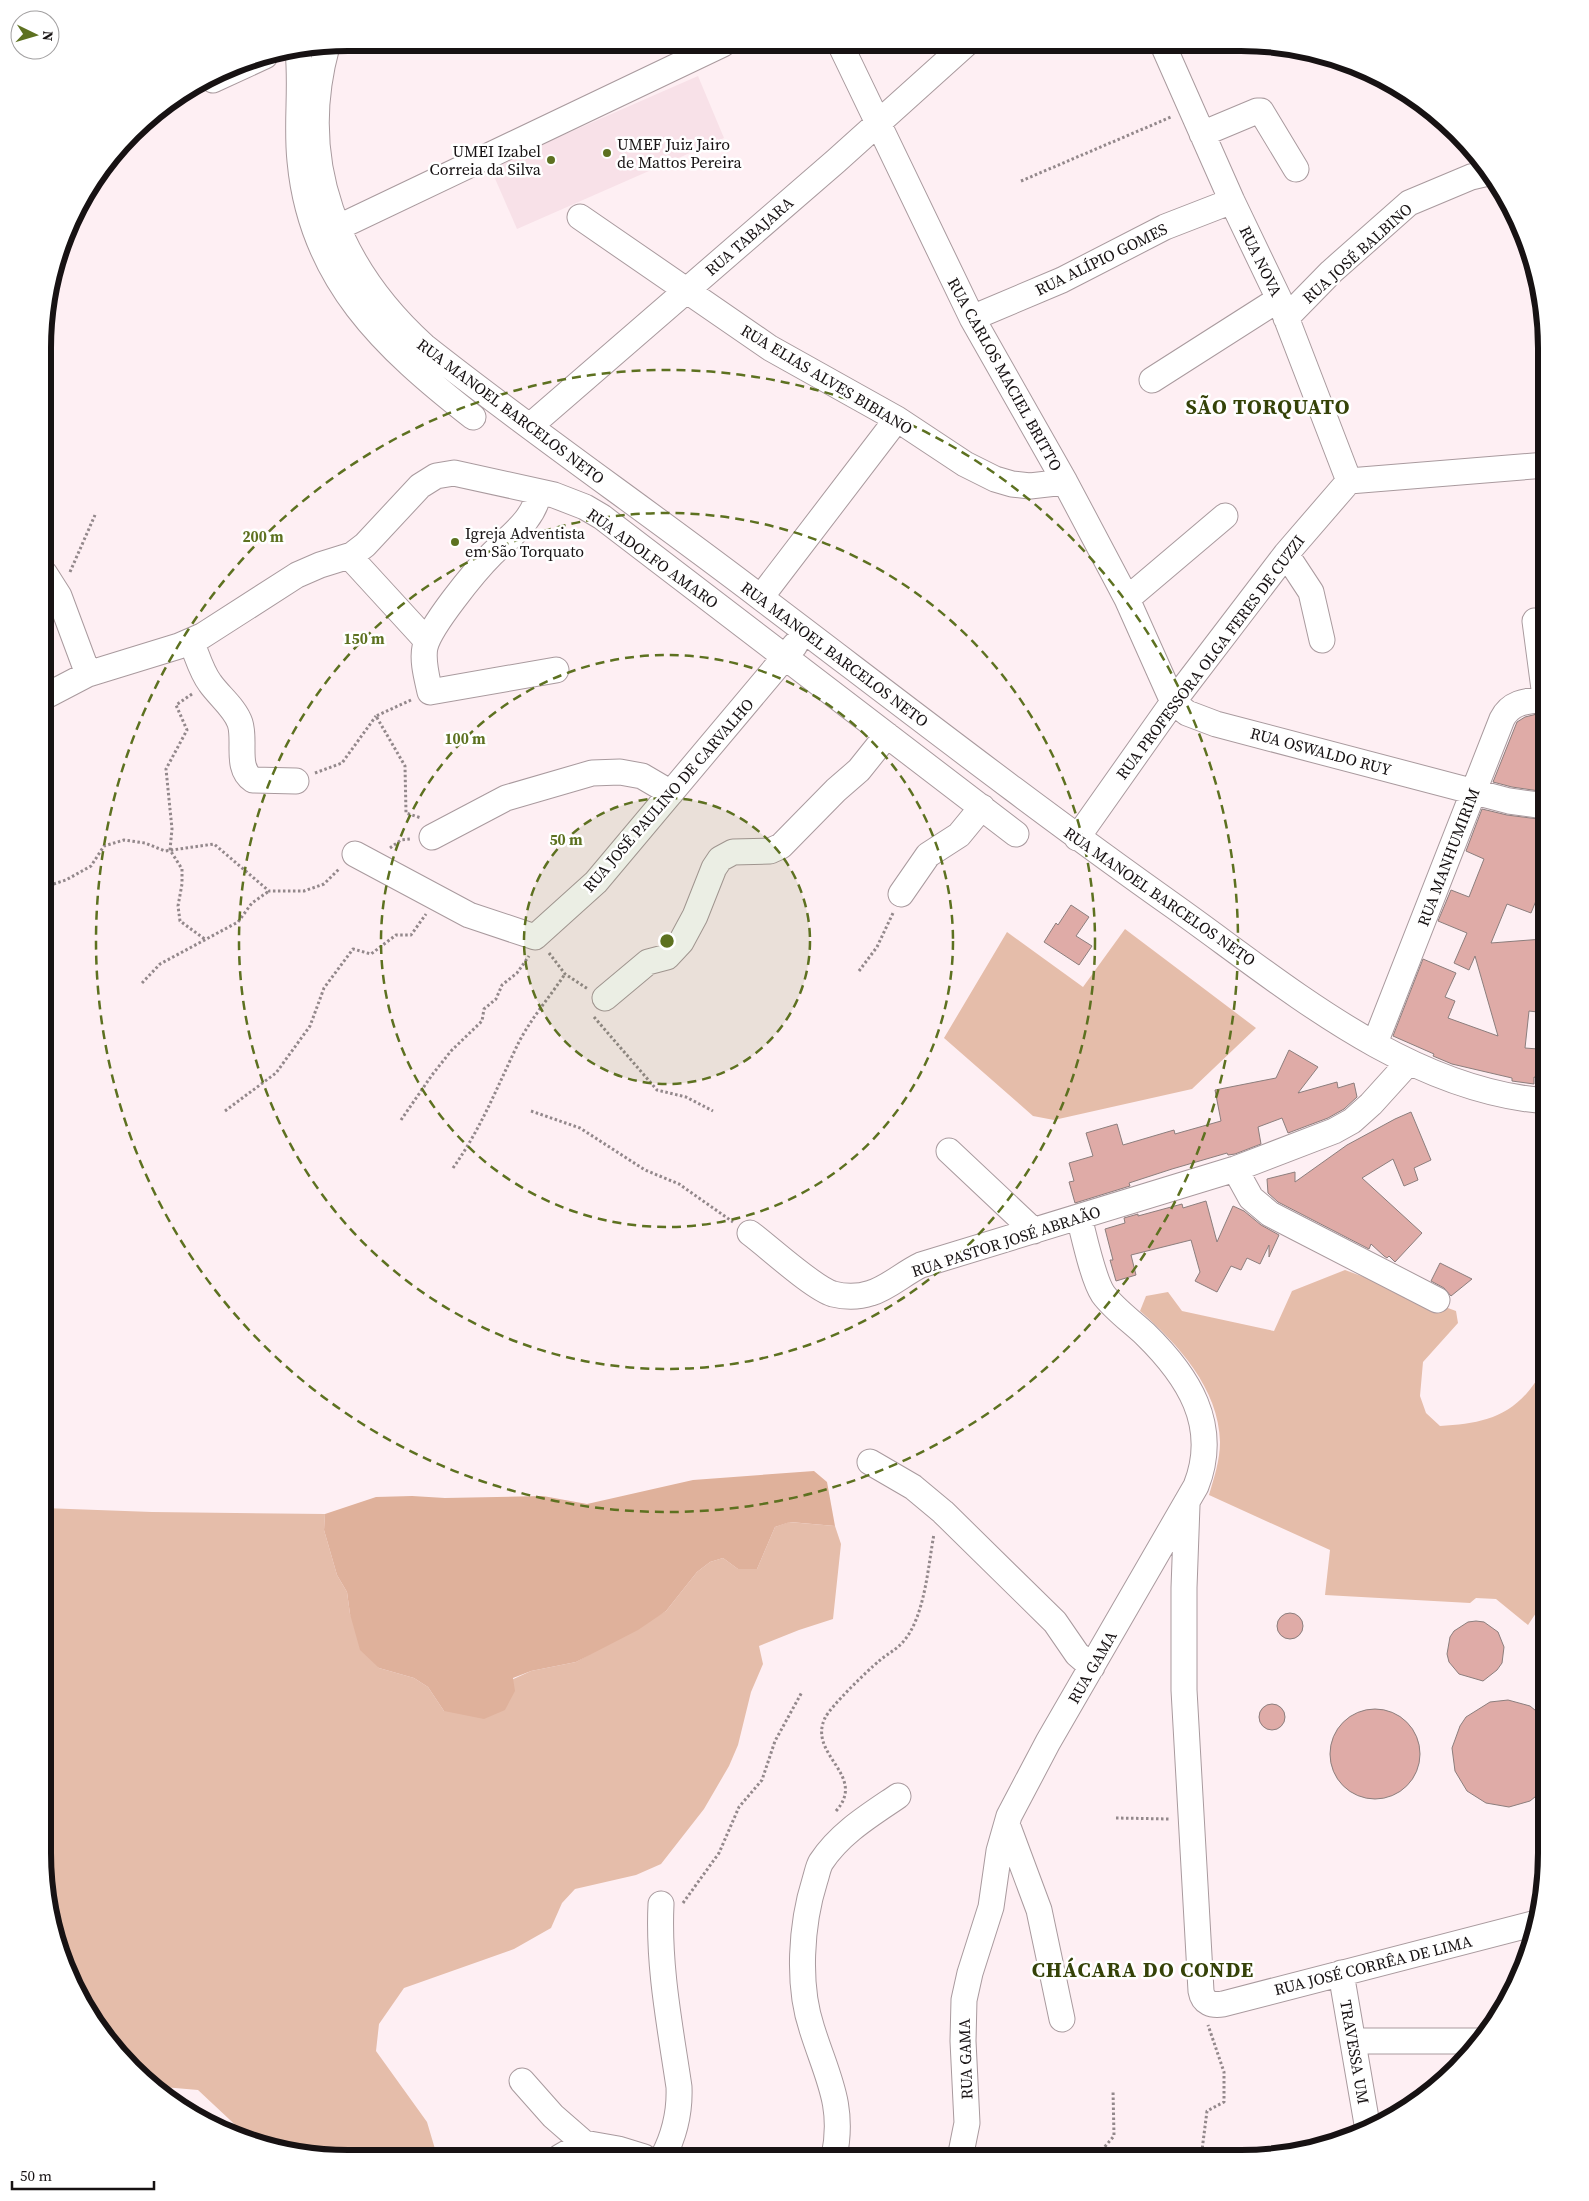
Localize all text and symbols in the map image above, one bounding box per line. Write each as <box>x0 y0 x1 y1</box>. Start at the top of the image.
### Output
north arrow <box>10 10 60 60</box>
text: N <box>38 30 58 42</box>
place label: UMEF Juiz Jairo de Mattos Pereira <box>617 133 743 173</box>
place label: UMEI Izabel Correia da Silva <box>430 140 542 180</box>
marker: UMEF Juiz Jairo de Mattos Pereira <box>601 147 613 159</box>
marker: UMEI Izabel Correia da Silva <box>545 154 557 166</box>
street label: RUA TABAJARA <box>700 191 798 280</box>
street label: RUA JOSÉ BALBINO <box>1297 198 1417 308</box>
street label: RUA ALÍPIO GOMES <box>1031 217 1171 301</box>
street label: RUA NOVA <box>1234 222 1288 300</box>
street label: RUA CARLOS MACIEL BRITTO <box>943 273 1067 475</box>
street label: RUA ELIAS ALVES BIBIANO <box>737 319 917 439</box>
street label: RUA MANOEL BARCELOS NETO <box>413 333 609 489</box>
district label: SÃO TORQUATO <box>1185 392 1351 421</box>
street label: RUA ADOLFO AMARO <box>583 503 723 613</box>
place label: Igreja Adventista em São Torquato <box>465 522 586 562</box>
text: 200 m <box>242 526 284 547</box>
street label: RUA PROFESSORA OLGA FERES DE CUZZI <box>1111 530 1309 784</box>
marker: Igreja Adventista em São Torquato <box>449 536 461 548</box>
street label: RUA MANOEL BARCELOS NETO <box>737 576 933 732</box>
text: 150 m <box>343 628 385 649</box>
street label: RUA JOSÉ PAULINO DE CARVALHO <box>578 693 758 897</box>
street label: RUA OSWALDO RUY <box>1248 722 1394 780</box>
text: 100 m <box>444 728 486 749</box>
street label: RUA MANHUMIRIM <box>1412 785 1484 929</box>
street label: RUA MANOEL BARCELOS NETO <box>1060 821 1260 971</box>
text: 50 m <box>549 829 583 850</box>
centre of rings <box>658 932 676 950</box>
street label: RUA PASTOR JOSÉ ABRAÃO <box>909 1200 1103 1282</box>
street label: RUA GAMA <box>1062 1626 1122 1708</box>
street label: RUA JOSÉ CORRÊA DE LIMA <box>1272 1930 1475 2000</box>
district label: CHÁCARA DO CONDE <box>1032 1955 1254 1984</box>
street label: TRAVESSA UM <box>1335 1998 1375 2106</box>
street label: RUA GAMA <box>953 2018 977 2100</box>
scale bar <box>12 2158 155 2190</box>
text: 50 m <box>20 2165 52 2186</box>

